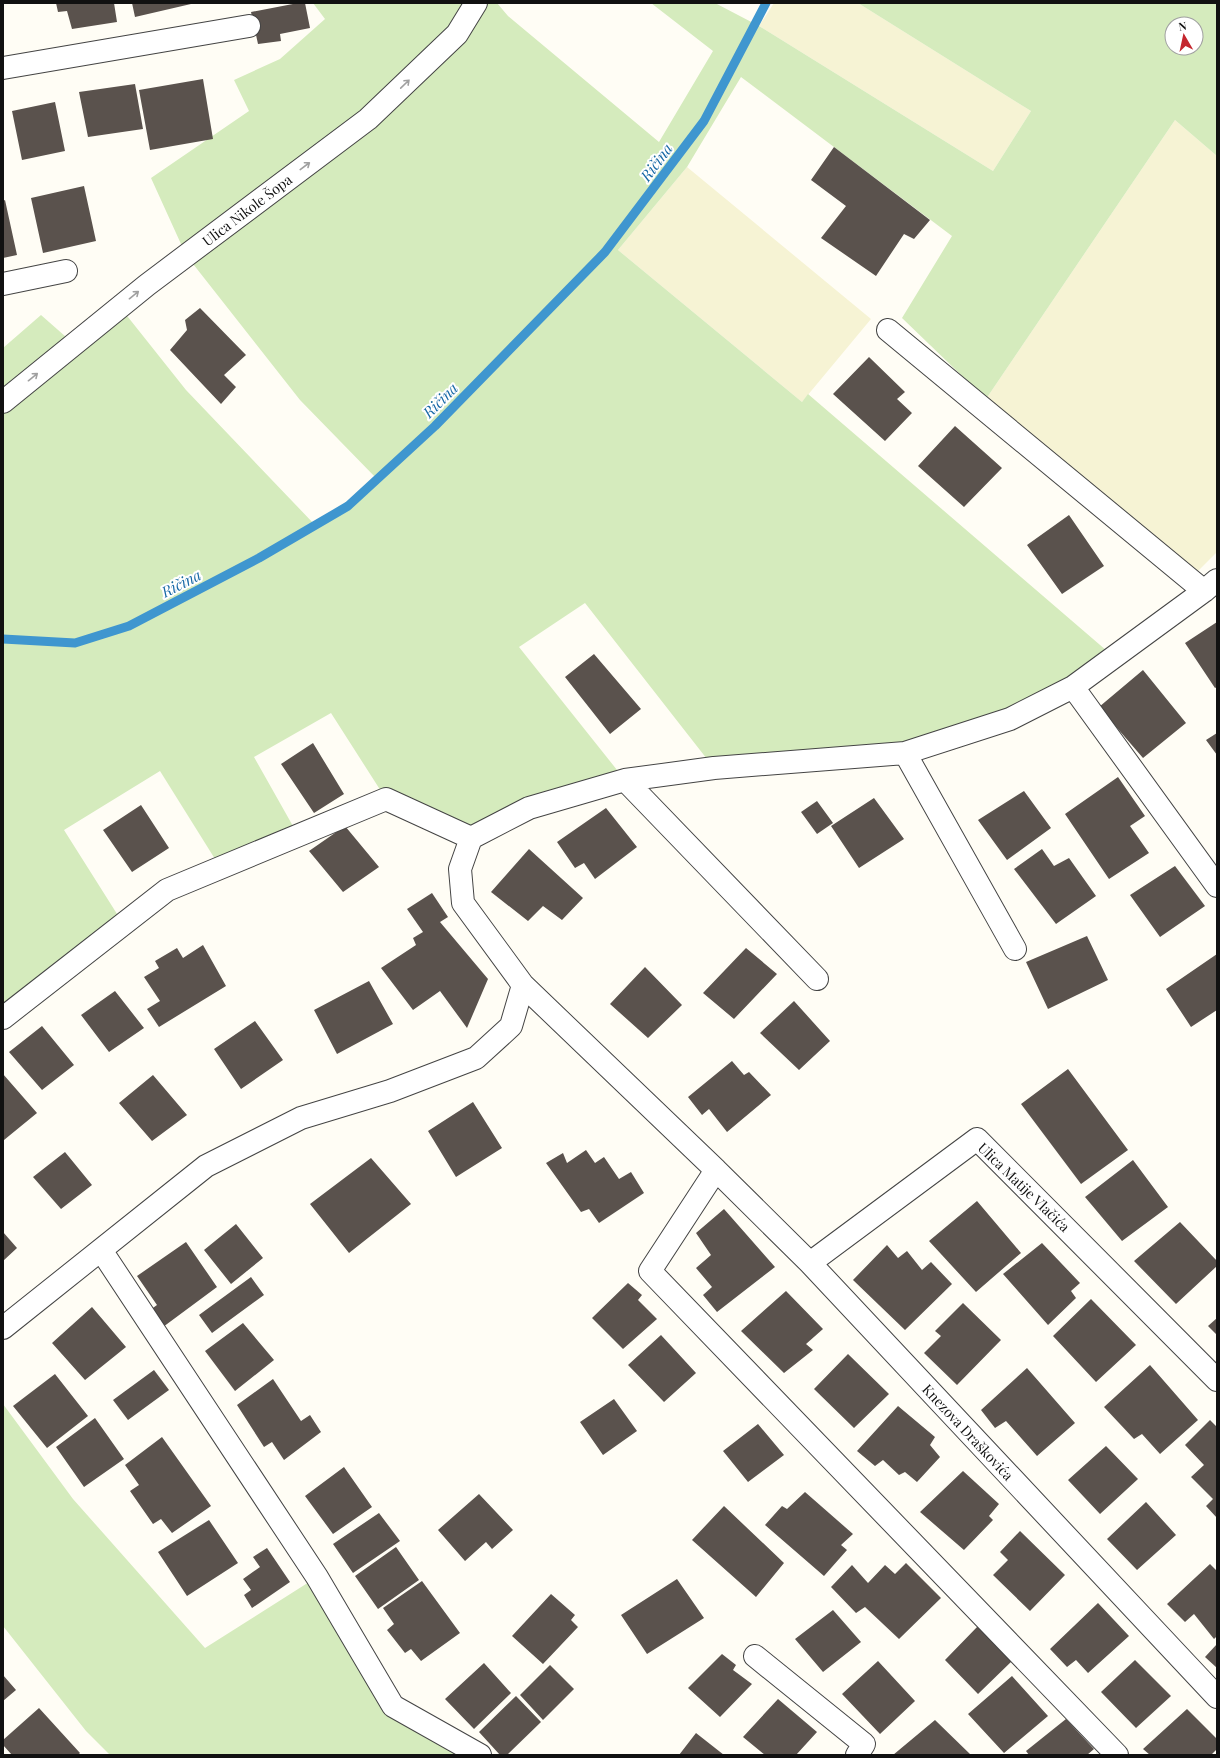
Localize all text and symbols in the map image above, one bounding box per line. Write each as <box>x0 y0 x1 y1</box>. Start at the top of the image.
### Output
north arrow <box>1164 16 1204 56</box>
text: N <box>1177 18 1188 34</box>
one-way arrow <box>400 79 410 88</box>
water label: Ričina <box>635 139 677 186</box>
one-way arrow <box>299 162 310 171</box>
street label: Ulica Nikole Šopa <box>198 170 296 250</box>
one-way arrow <box>129 291 140 300</box>
one-way arrow <box>28 373 39 382</box>
water label: Ričina <box>417 378 462 423</box>
water label: Ričina <box>157 564 204 602</box>
street label: Ulica Matije Vlačića <box>974 1138 1074 1236</box>
street label: Knezova Draškovića <box>918 1380 1018 1484</box>

